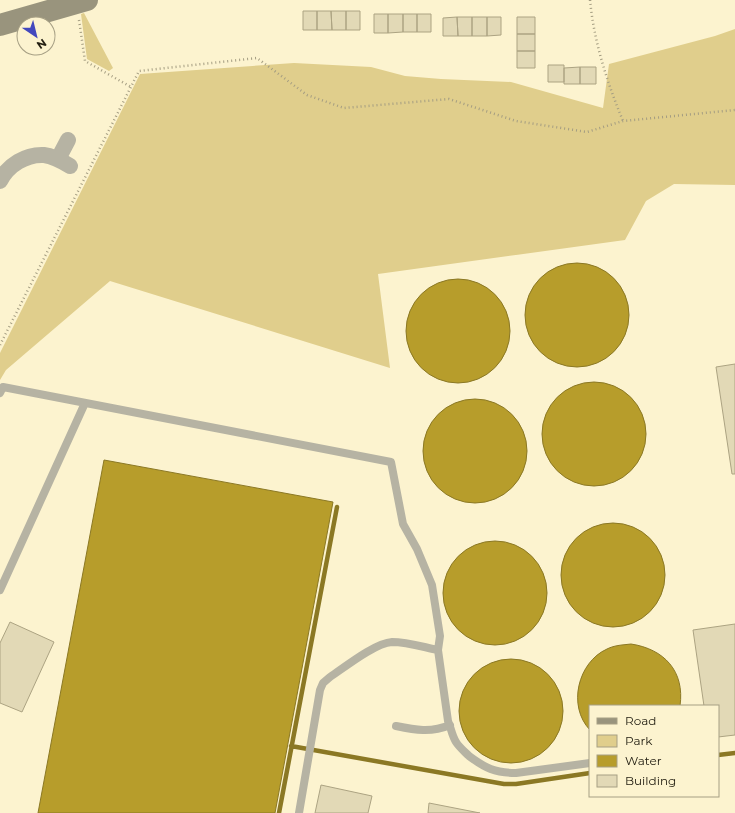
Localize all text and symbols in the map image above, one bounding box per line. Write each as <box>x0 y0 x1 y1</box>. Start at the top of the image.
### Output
north arrow <box>16 16 56 56</box>
text: N <box>34 36 49 52</box>
legend <box>589 705 719 797</box>
text: Road <box>625 713 656 728</box>
text: Park <box>625 733 653 748</box>
text: Water <box>625 753 662 768</box>
text: Building <box>625 773 676 788</box>

